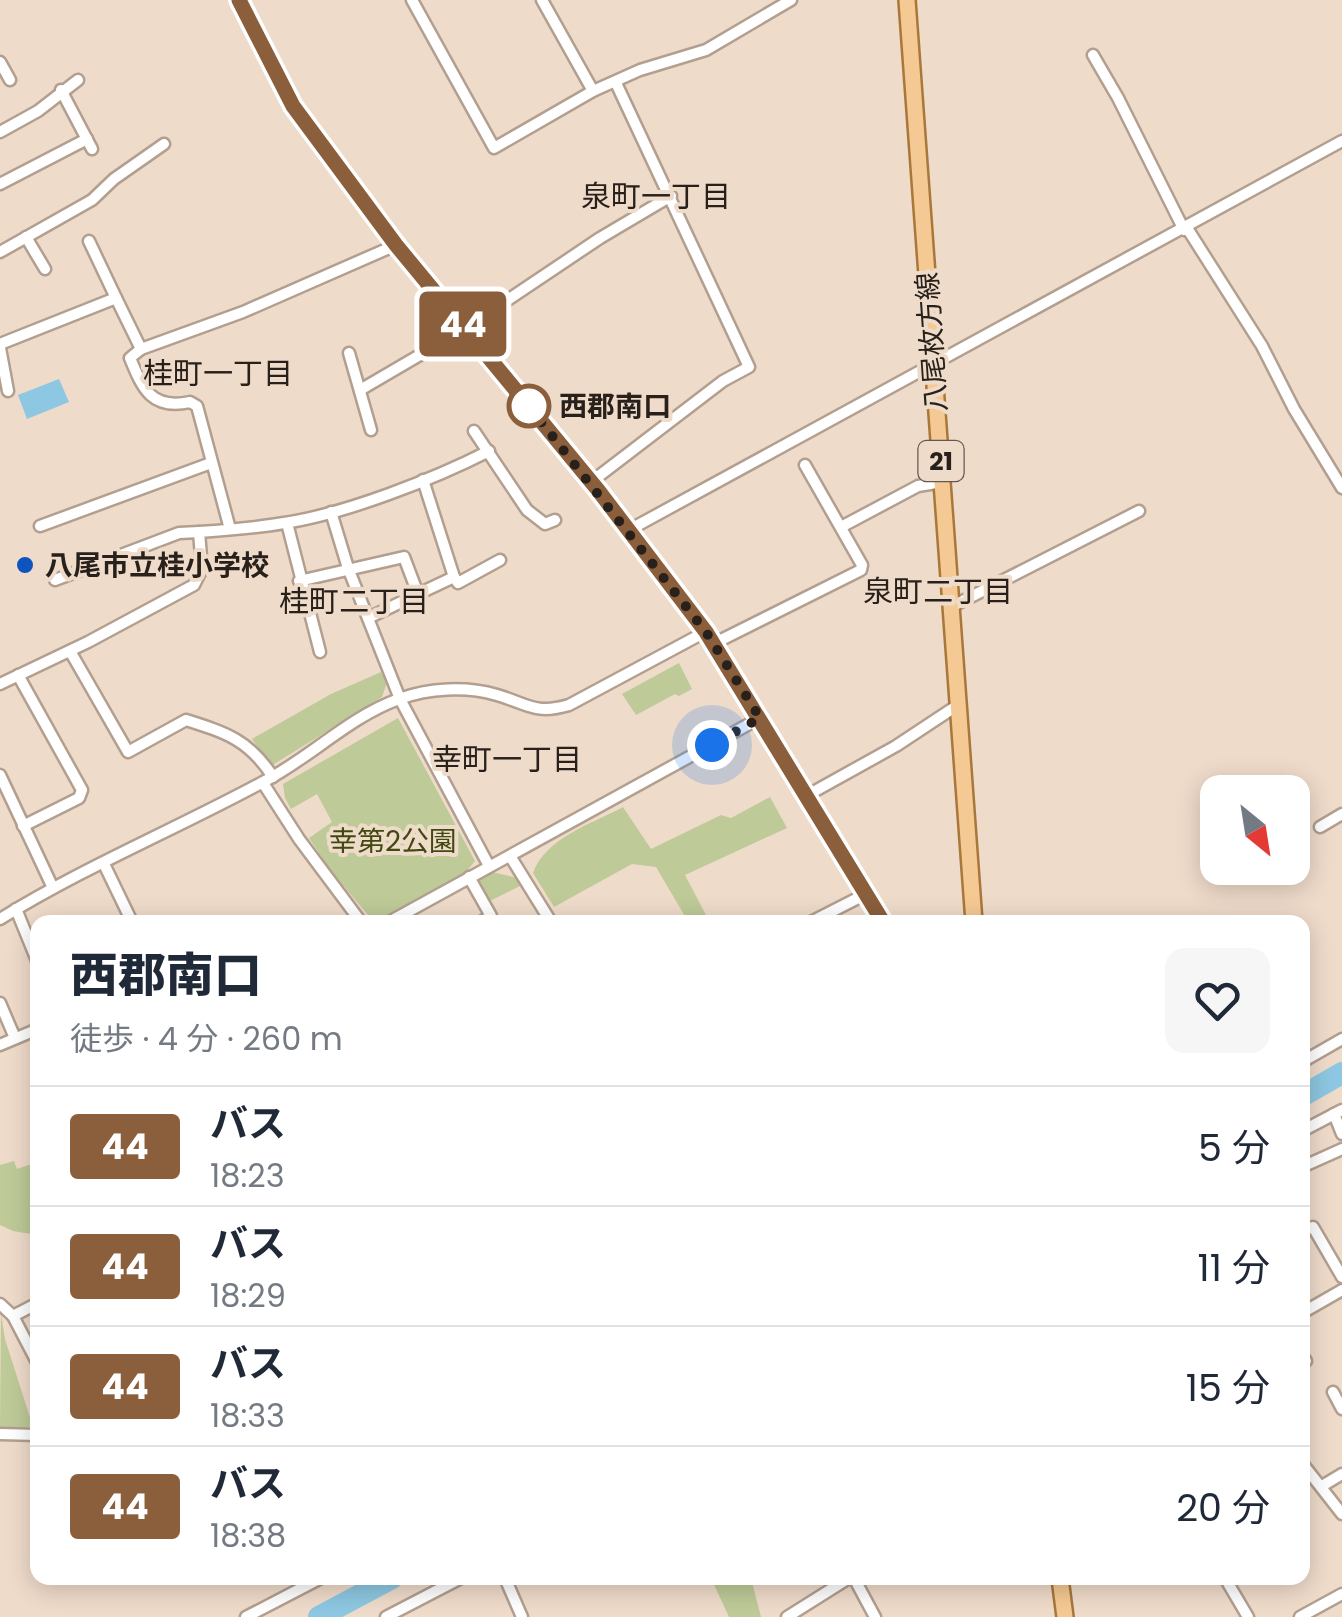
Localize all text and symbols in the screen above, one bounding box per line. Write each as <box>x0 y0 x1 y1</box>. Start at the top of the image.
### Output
district label: 泉町一丁目 <box>581 175 731 218</box>
street label: 八尾枚方線 <box>908 271 956 413</box>
line badge: 44 <box>418 292 508 356</box>
text: 44 <box>439 300 487 349</box>
district label: 桂町一丁目 <box>143 352 293 395</box>
marker: 西郡南口 <box>508 385 550 427</box>
place label: 西郡南口 <box>559 387 671 426</box>
road number: 21 <box>918 441 964 481</box>
place label: 八尾市立桂小学校 <box>45 546 269 585</box>
marker: 八尾市立桂小学校 <box>14 554 36 576</box>
district label: 泉町二丁目 <box>863 570 1013 613</box>
district label: 桂町二丁目 <box>279 580 429 623</box>
your location <box>687 720 737 770</box>
district label: 幸町一丁目 <box>432 738 582 781</box>
north arrow <box>1200 775 1310 885</box>
map controls <box>1200 775 1310 885</box>
park label: 幸第2公園 <box>329 822 457 861</box>
text: 西郡南口 <box>70 942 262 1009</box>
button: heart <box>1165 948 1270 1053</box>
text: 徒歩 · 4 分 · 260 m <box>70 1016 343 1061</box>
text: バス <box>210 1097 286 1150</box>
text: 5 分 <box>1198 1121 1270 1174</box>
text: 44 <box>101 1122 149 1171</box>
text: 18:23 <box>210 1153 285 1198</box>
text: バス <box>210 1217 286 1270</box>
text: 11 分 <box>1198 1241 1270 1294</box>
text: 44 <box>101 1242 149 1291</box>
text: 18:29 <box>210 1273 286 1318</box>
text: バス <box>210 1337 286 1390</box>
text: 15 分 <box>1186 1361 1270 1414</box>
text: 44 <box>101 1362 149 1411</box>
text: 18:33 <box>210 1393 285 1438</box>
text: バス <box>210 1457 286 1510</box>
text: 20 分 <box>1176 1481 1270 1534</box>
text: 44 <box>101 1482 149 1531</box>
text: 18:38 <box>210 1513 286 1558</box>

